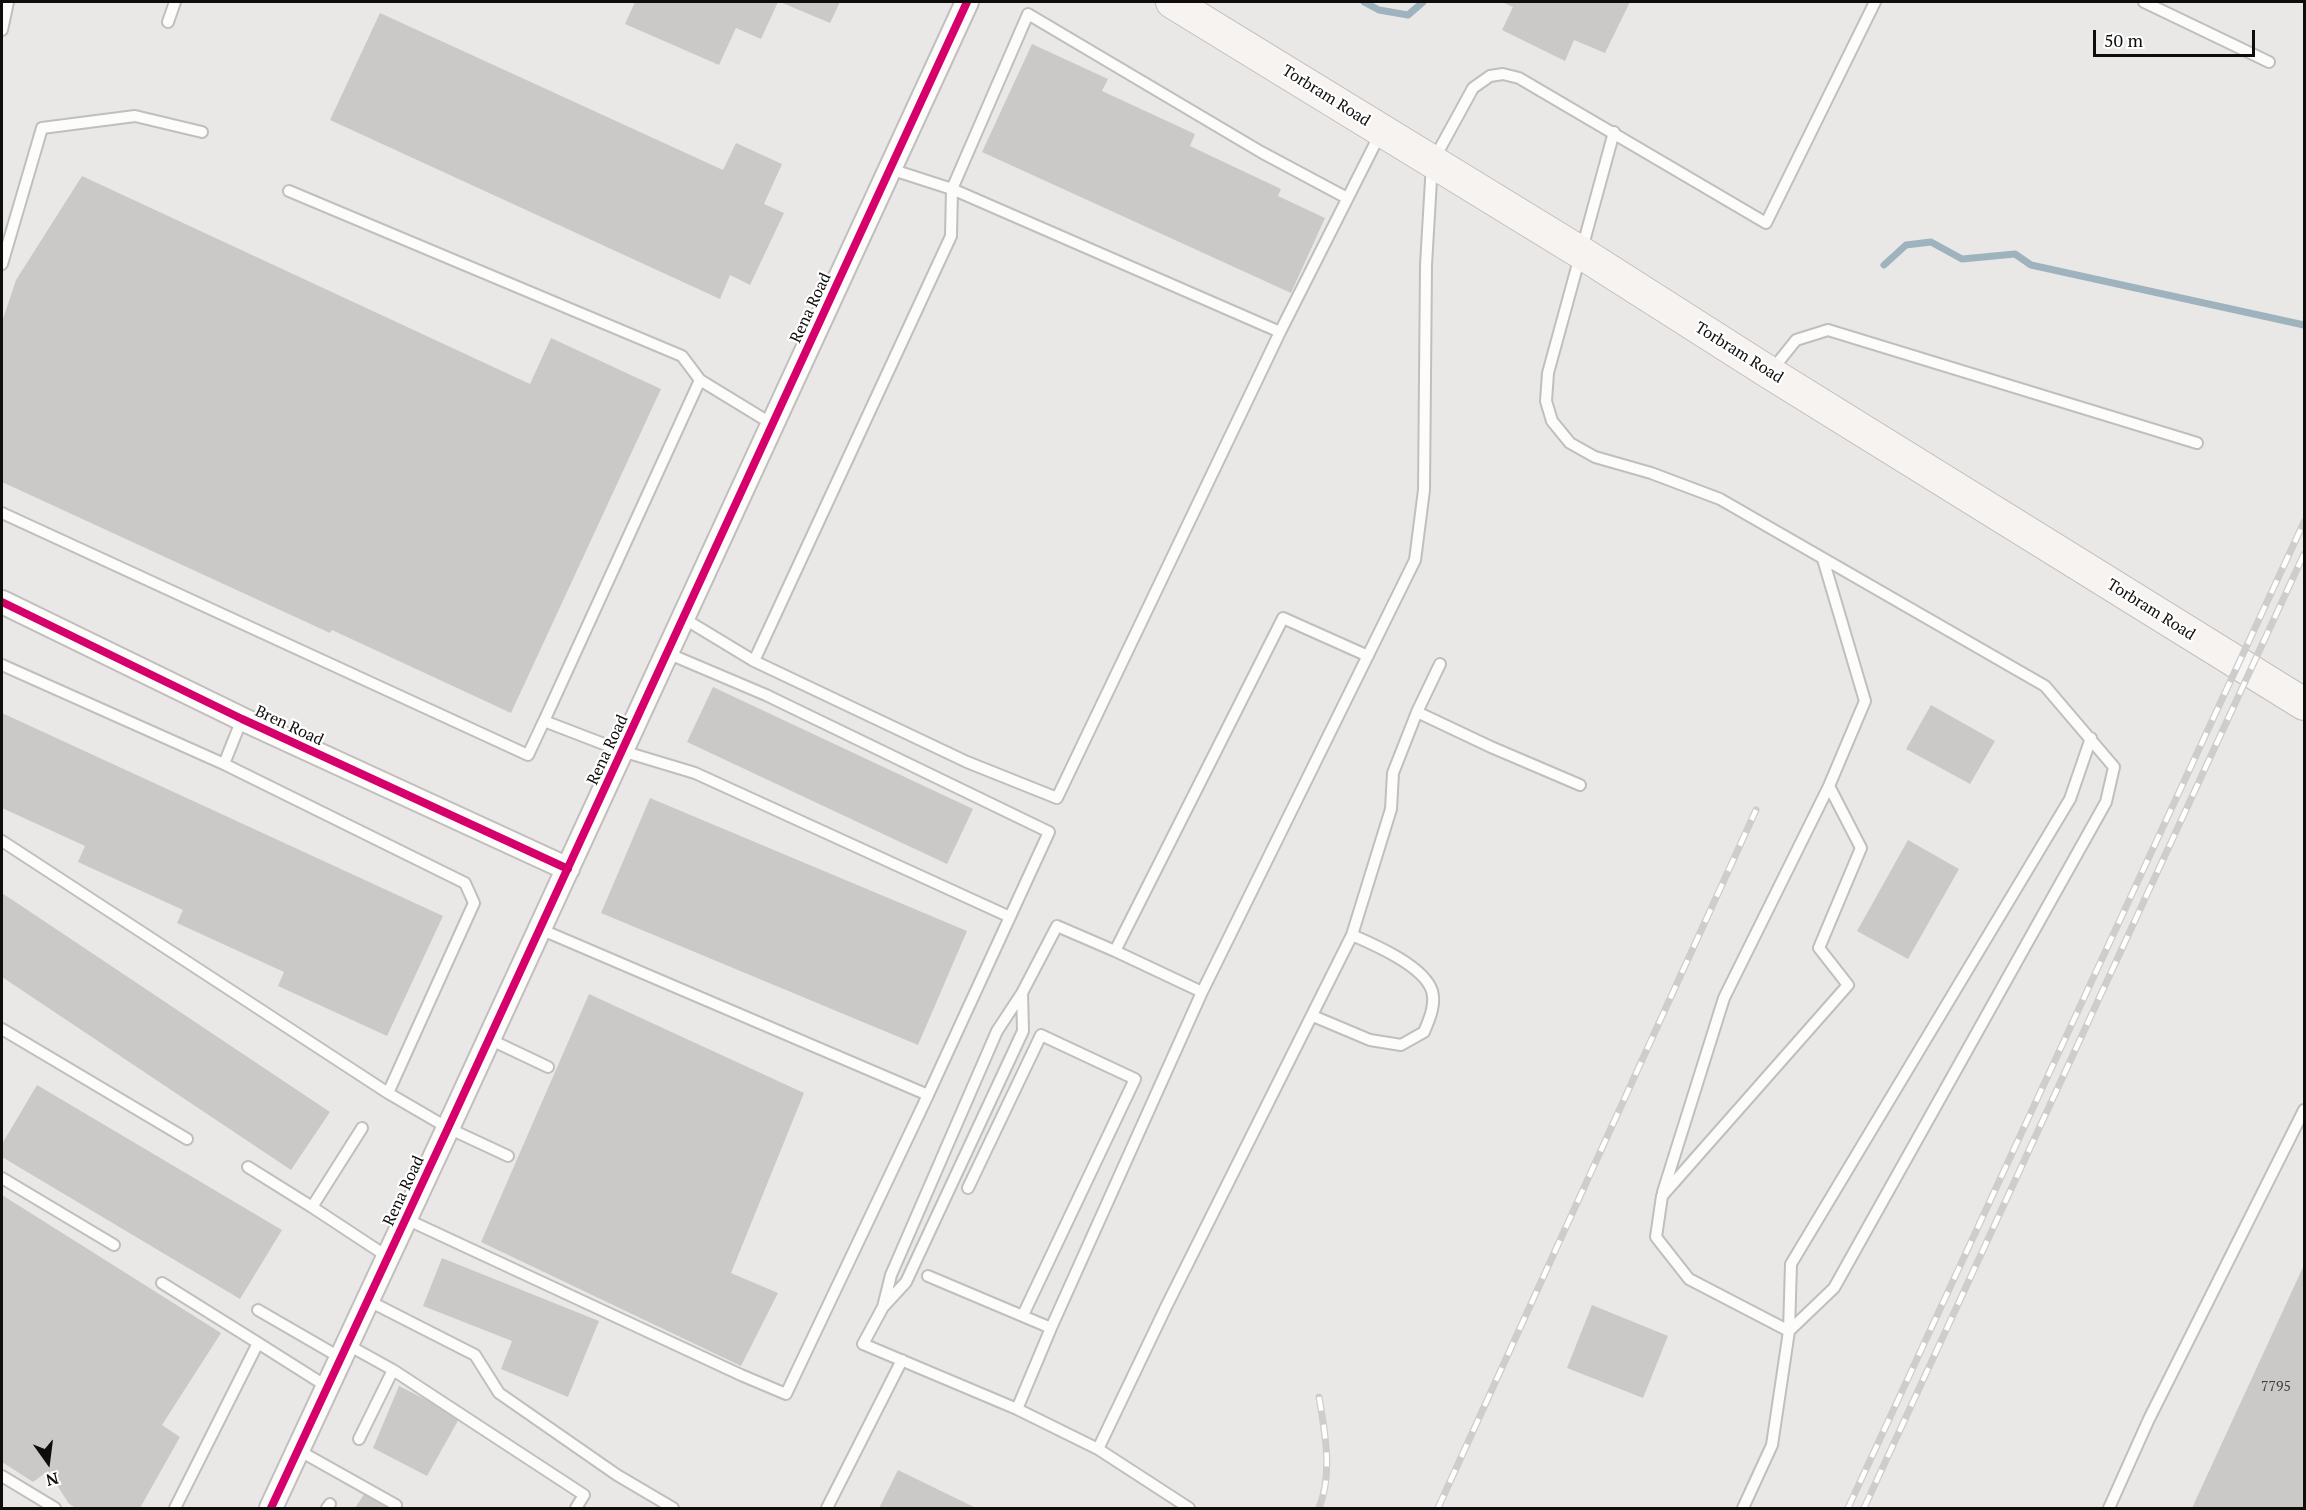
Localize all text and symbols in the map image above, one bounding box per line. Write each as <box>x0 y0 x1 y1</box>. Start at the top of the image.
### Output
scale bar <box>2096 18 2258 56</box>
text: 50 m <box>2104 28 2143 52</box>
street label: Torbram Road <box>1278 61 1374 131</box>
street label: Rena Road <box>786 270 836 346</box>
street label: Torbram Road <box>1691 318 1787 388</box>
street label: Torbram Road <box>2103 575 2199 645</box>
street label: Bren Road <box>252 702 326 750</box>
street label: Rena Road <box>583 712 633 788</box>
street label: Rena Road <box>379 1153 429 1229</box>
house number: 7795 <box>2261 1379 2291 1395</box>
north arrow <box>18 1432 78 1492</box>
text: N <box>44 1467 61 1492</box>

